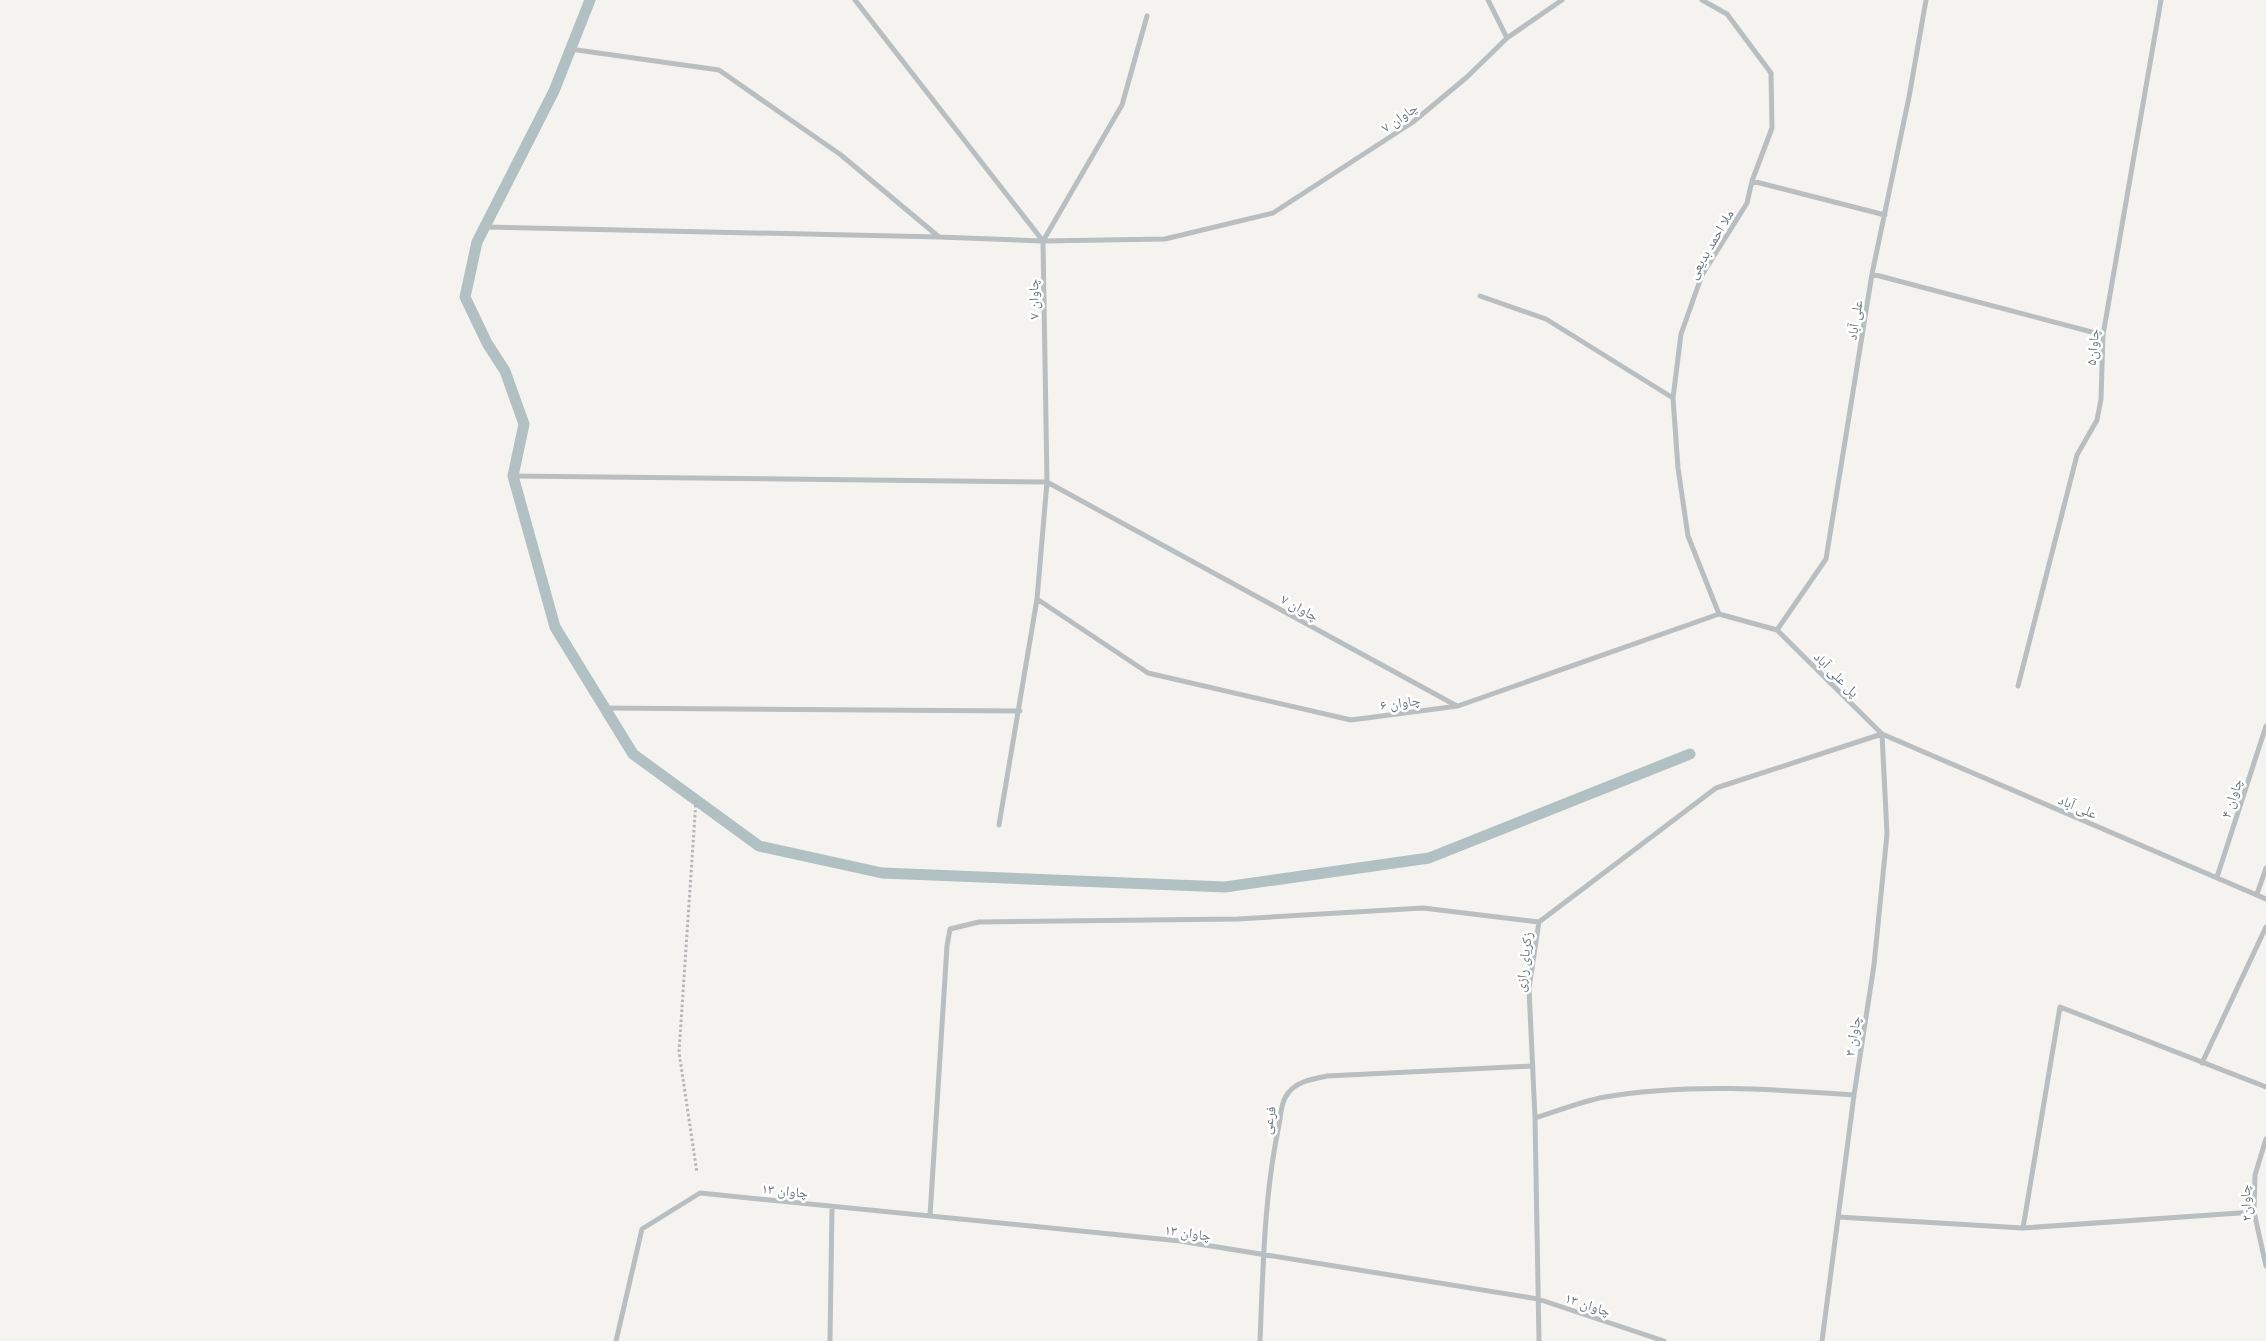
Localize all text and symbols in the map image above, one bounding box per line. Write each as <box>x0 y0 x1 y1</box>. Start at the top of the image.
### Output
street label: چاوان ۷ <box>1377 98 1421 136</box>
street label: ملا احمد بدیعی <box>1682 206 1738 282</box>
street label: چاوان ۷ <box>1023 279 1043 319</box>
street label: علی آباد <box>1841 299 1867 341</box>
street label: چاوان۵ <box>2081 328 2103 366</box>
street label: چاوان ۷ <box>1278 589 1322 625</box>
street label: پل علی آباد <box>1810 647 1864 701</box>
street label: چاوان ۶ <box>1379 690 1421 714</box>
street label: چاوان ۴ <box>2216 776 2246 820</box>
street label: علی آباد <box>2056 789 2100 823</box>
street label: زکریای رازی <box>1510 931 1536 993</box>
street label: چاوان ۳ <box>1839 1014 1865 1057</box>
street label: فرعی <box>1256 1104 1280 1136</box>
street label: چاوان ۱۳ <box>761 1178 809 1202</box>
street label: چاوان۲ <box>2235 1184 2255 1222</box>
street label: چاوان ۱۳ <box>1164 1219 1213 1245</box>
street label: چاوان ۱۳ <box>1563 1288 1613 1320</box>

